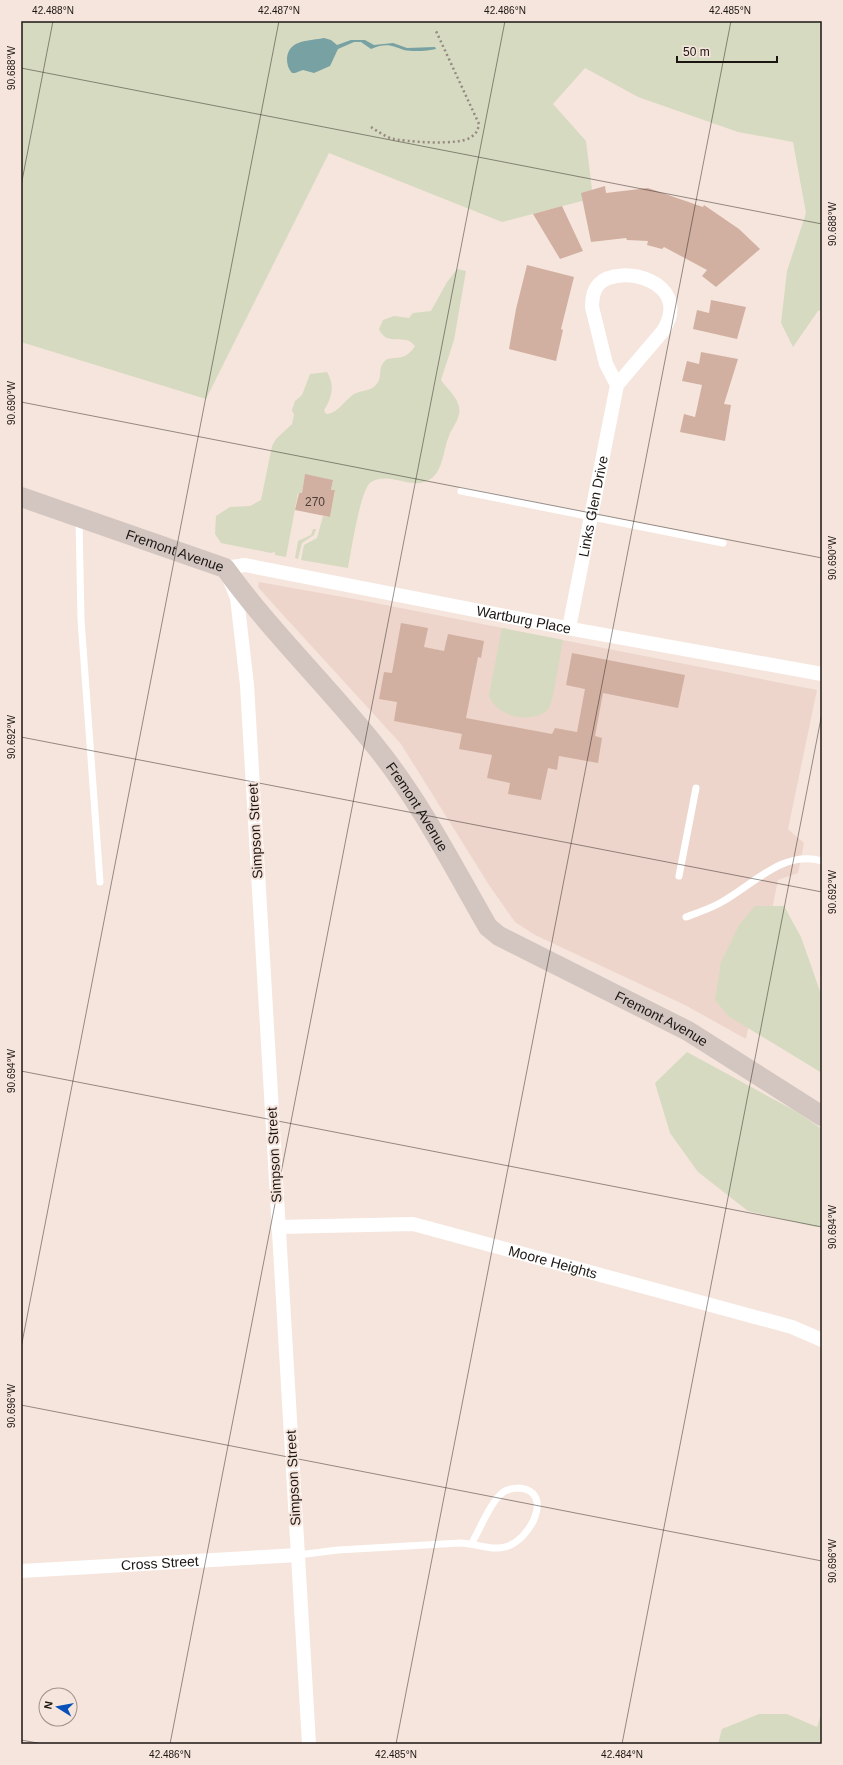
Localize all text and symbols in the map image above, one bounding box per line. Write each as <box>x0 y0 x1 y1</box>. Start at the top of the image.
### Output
text: 42.488°N <box>32 5 74 16</box>
text: 42.487°N <box>258 5 300 16</box>
text: 42.486°N <box>484 5 526 16</box>
text: 42.485°N <box>709 5 751 16</box>
scale bar <box>677 38 777 64</box>
text: 90.688°W <box>6 45 17 90</box>
text: 50 m <box>683 45 710 59</box>
text: 90.688°W <box>827 201 838 246</box>
text: 90.690°W <box>6 380 17 425</box>
street label: Links Glen Drive <box>575 454 611 558</box>
house number: 270 <box>305 495 325 509</box>
street label: Fremont Avenue <box>124 526 226 575</box>
text: 90.690°W <box>827 535 838 580</box>
street label: Wartburg Place <box>475 602 573 637</box>
text: 90.692°W <box>6 714 17 759</box>
street label: Fremont Avenue <box>383 759 452 854</box>
street label: Simpson Street <box>245 783 265 879</box>
text: 90.692°W <box>827 869 838 914</box>
street label: Fremont Avenue <box>612 988 711 1050</box>
text: 90.694°W <box>6 1048 17 1093</box>
street label: Simpson Street <box>264 1107 284 1203</box>
text: 90.694°W <box>827 1204 838 1249</box>
street label: Moore Heights <box>507 1242 599 1282</box>
text: 90.696°W <box>6 1383 17 1428</box>
street label: Simpson Street <box>283 1430 303 1526</box>
text: 90.696°W <box>827 1538 838 1583</box>
street label: Cross Street <box>120 1553 199 1573</box>
north arrow <box>38 1687 78 1727</box>
text: N <box>42 1700 55 1710</box>
text: 42.486°N <box>149 1749 191 1760</box>
text: 42.485°N <box>375 1749 417 1760</box>
text: 42.484°N <box>601 1749 643 1760</box>

